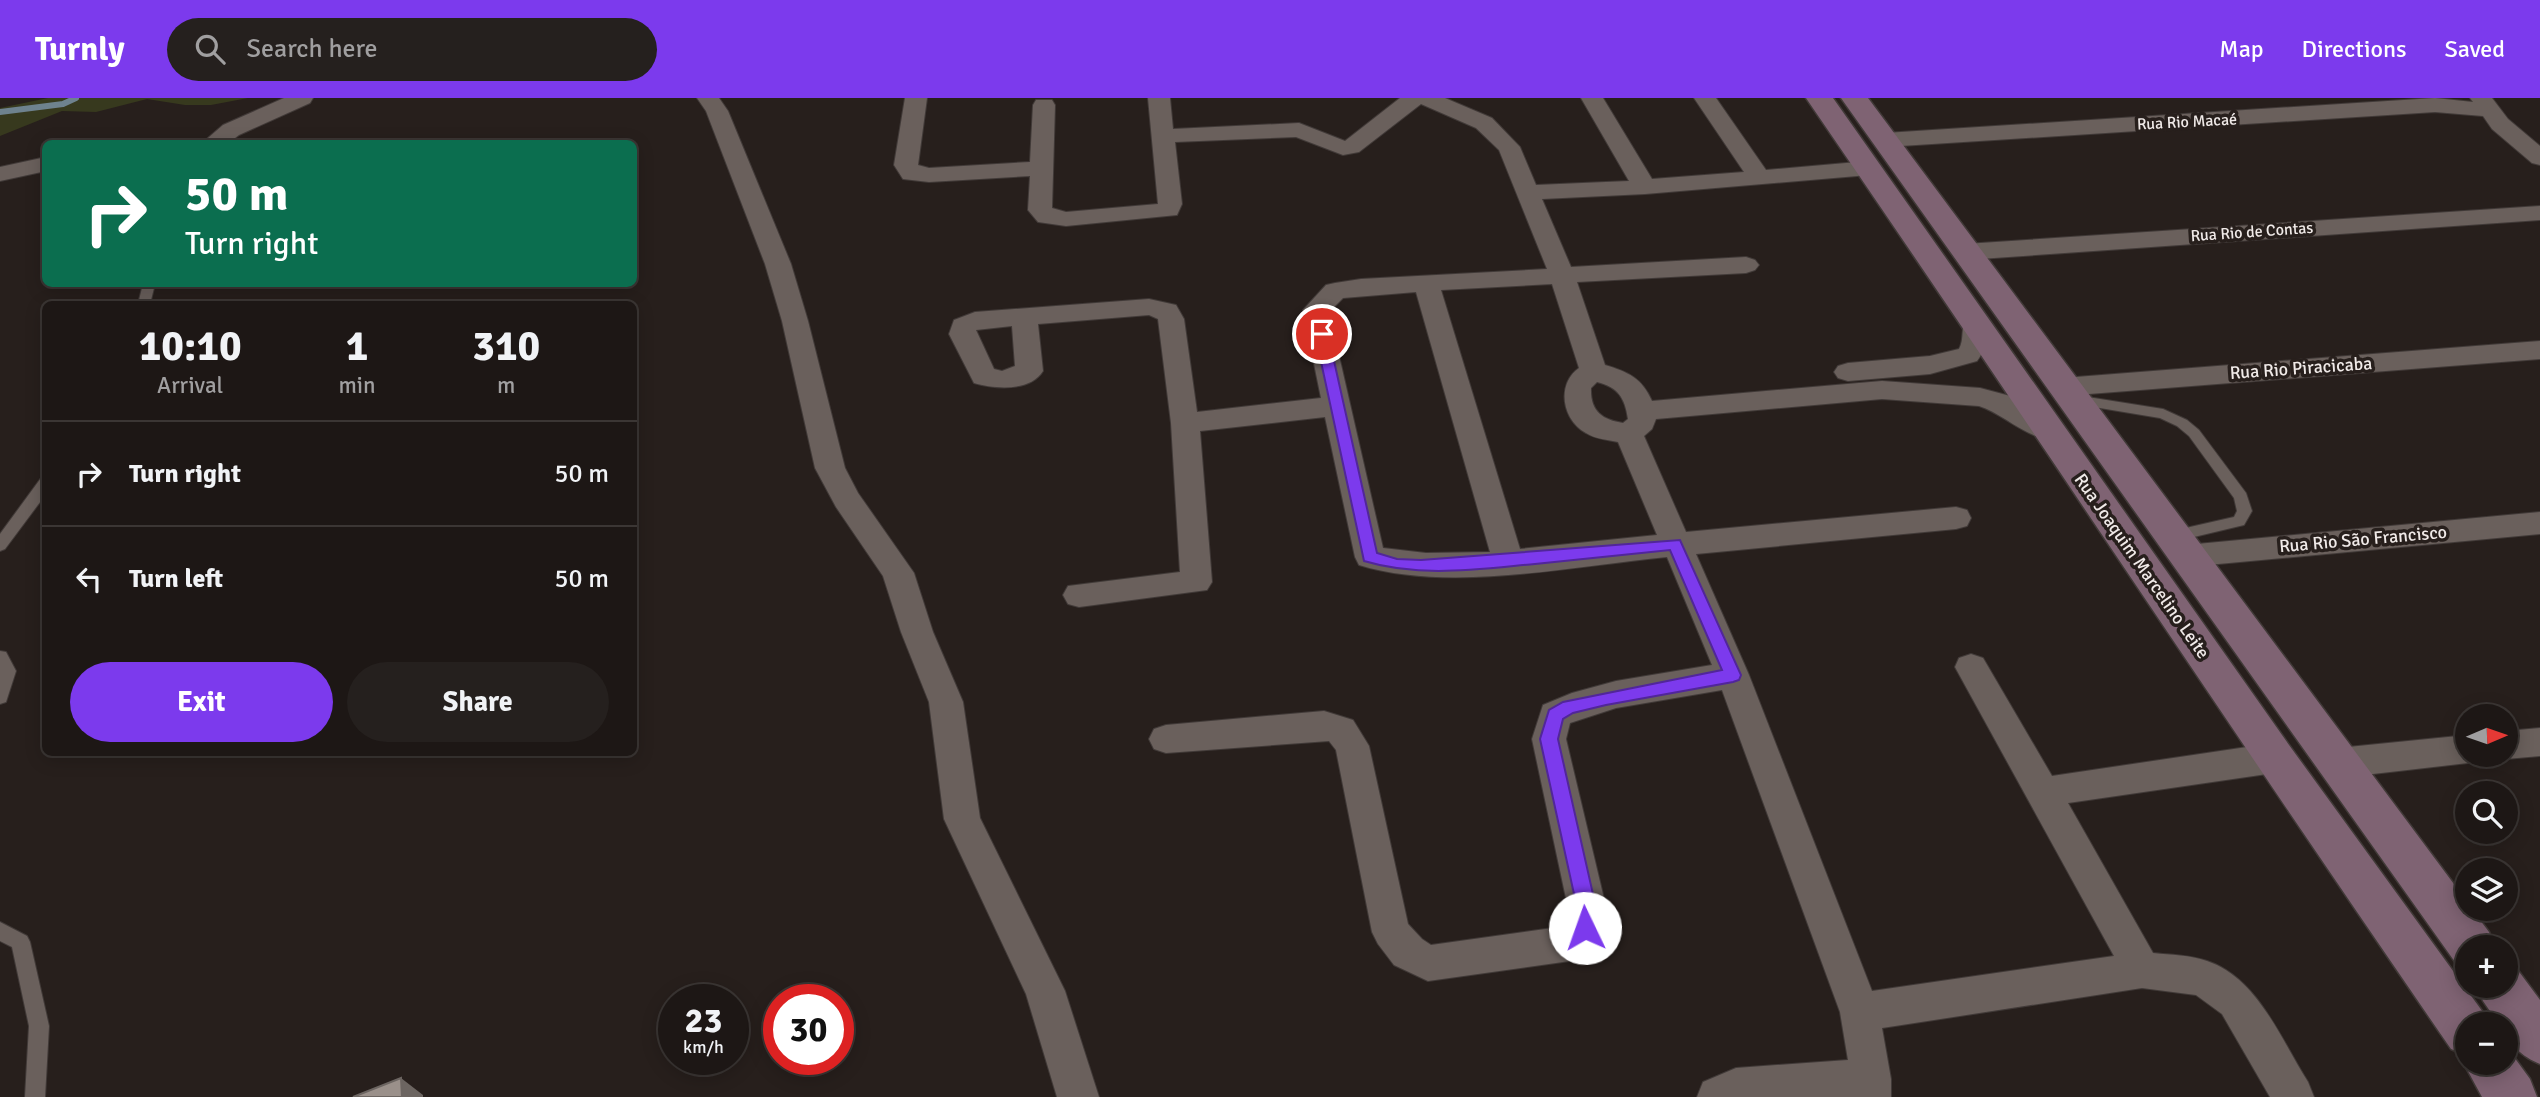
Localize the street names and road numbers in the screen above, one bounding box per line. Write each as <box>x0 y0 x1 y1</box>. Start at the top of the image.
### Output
street label: Rua Rio Macaé <box>2137 109 2237 135</box>
street label: Rua Rio de Contas <box>2190 218 2314 246</box>
street label: Rua Rio Piracicaba <box>2229 352 2373 384</box>
street label: Rua Joaquim Marcelino Leite <box>2070 469 2214 663</box>
street label: Rua Rio São Francisco <box>2278 521 2448 557</box>

